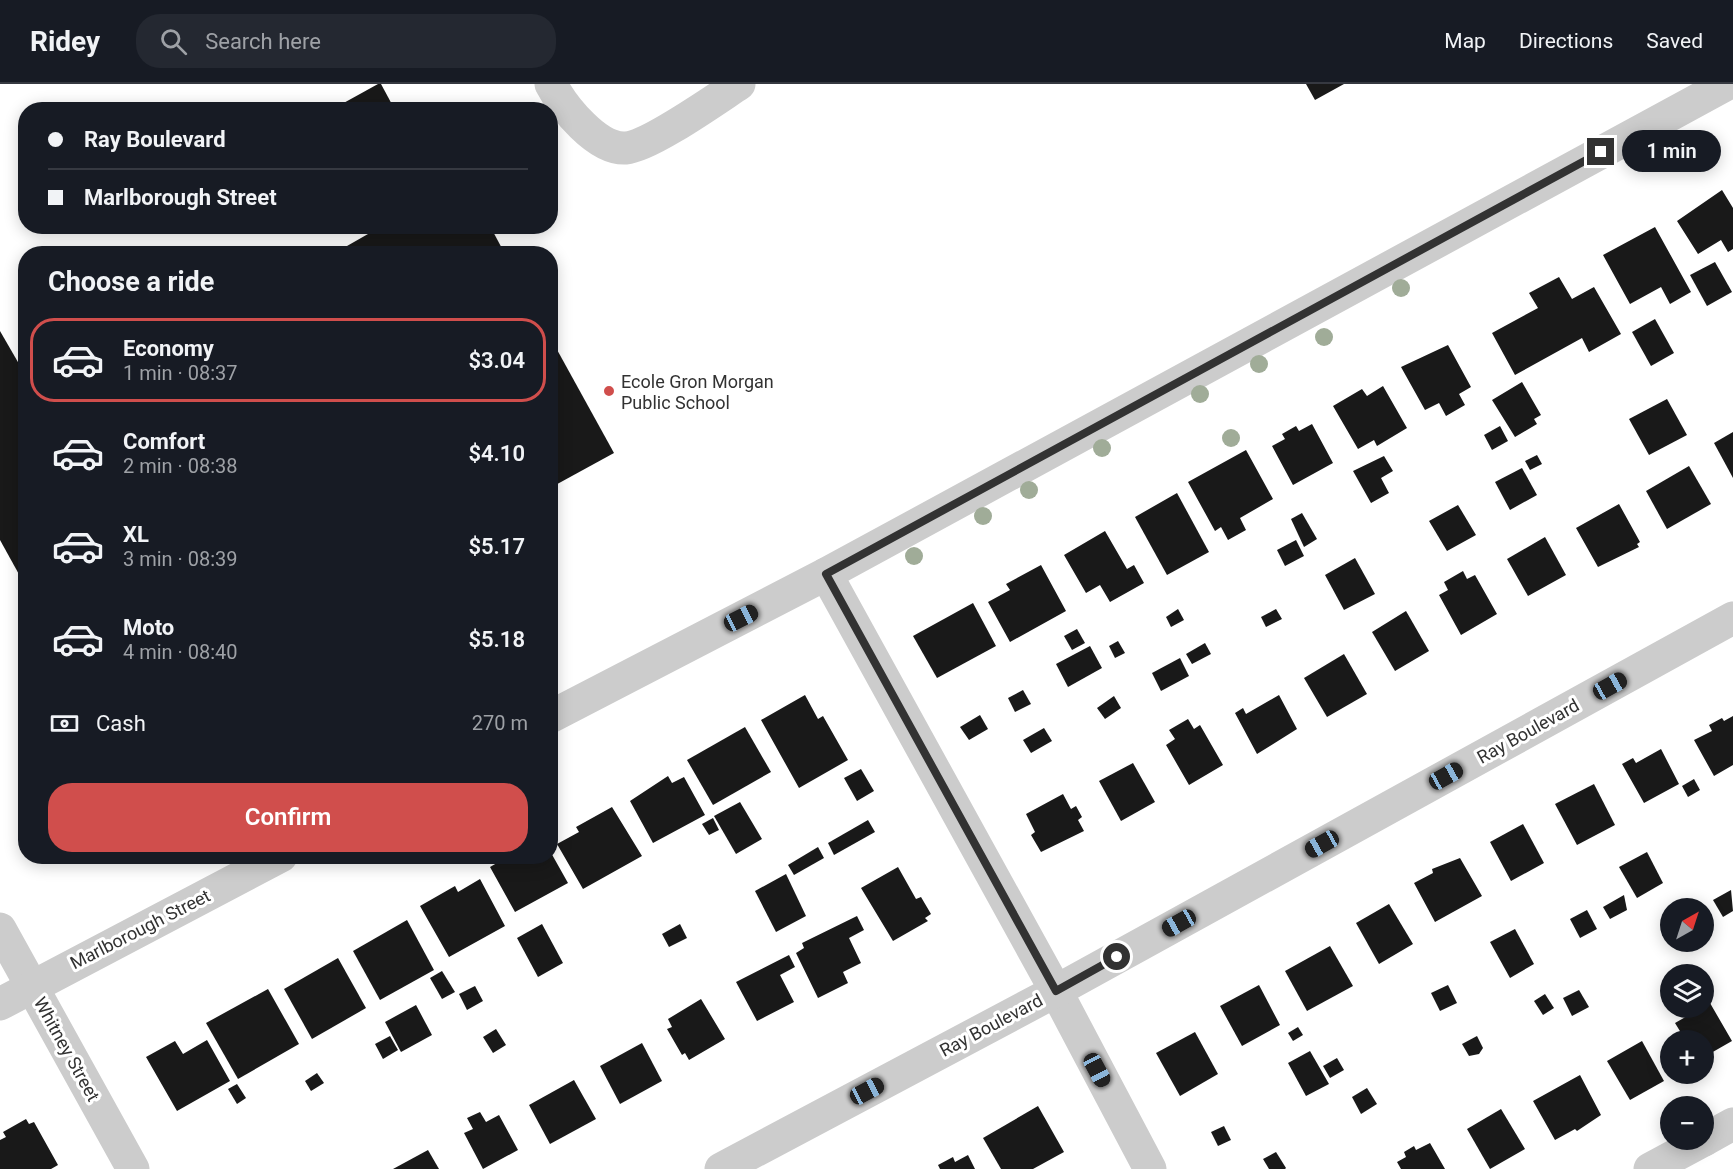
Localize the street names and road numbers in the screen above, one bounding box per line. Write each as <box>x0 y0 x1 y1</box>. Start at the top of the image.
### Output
street label: Ray Boulevard <box>1473 694 1583 768</box>
street label: Marlborough Street <box>66 885 214 973</box>
street label: Ray Boulevard <box>936 989 1046 1061</box>
street label: Whitney Street <box>30 993 104 1105</box>

